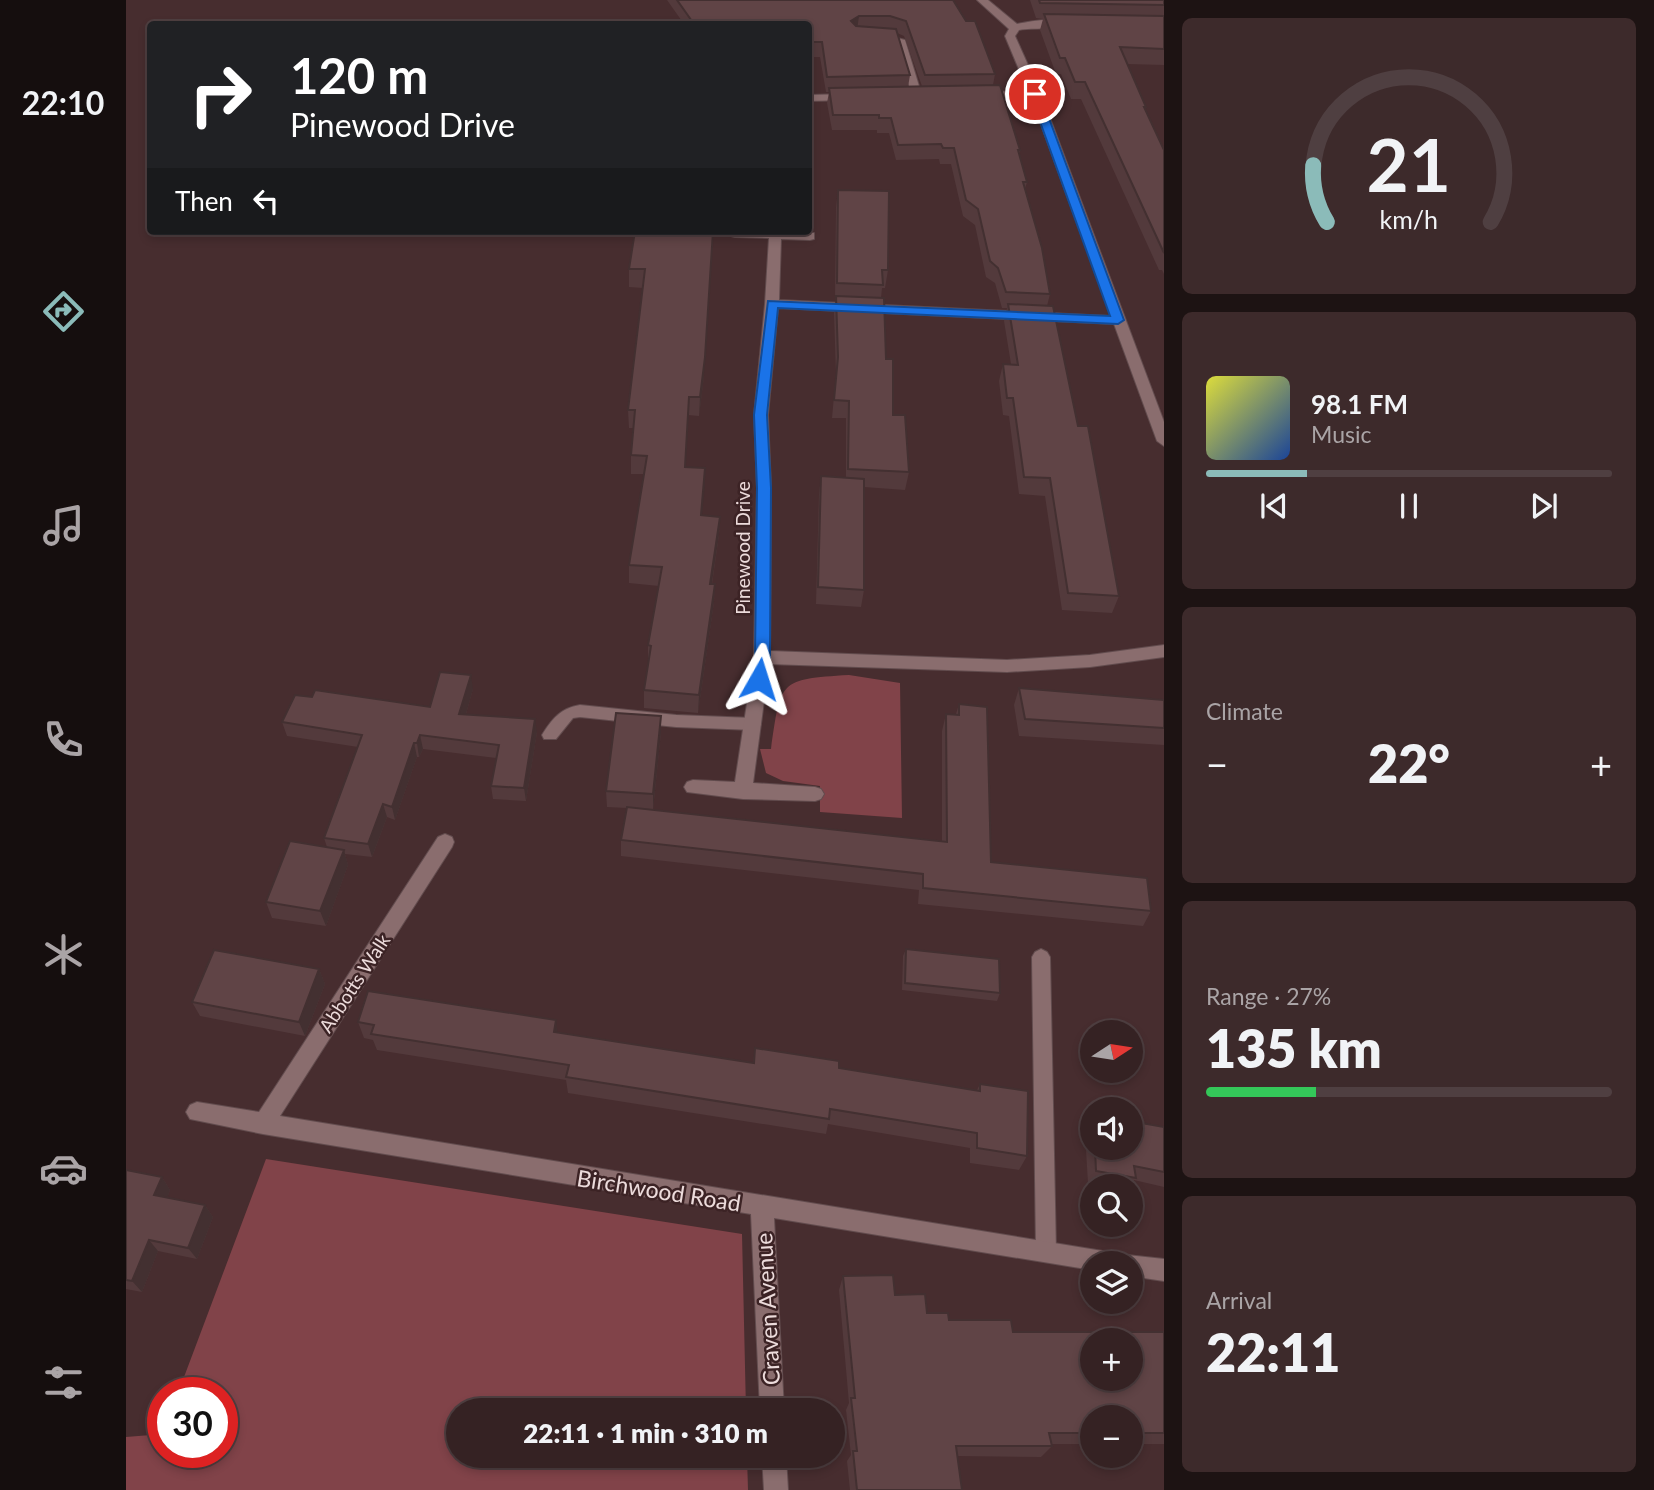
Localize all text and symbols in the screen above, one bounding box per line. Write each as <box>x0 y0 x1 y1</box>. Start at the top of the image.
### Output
text: 120 m <box>290 46 428 104</box>
icon: right <box>175 49 266 140</box>
pin <box>1005 64 1065 124</box>
icon: arrive <box>1016 75 1054 113</box>
text: 22:10 <box>22 83 104 122</box>
text: Pinewood Drive <box>290 105 515 144</box>
text: 21 <box>1367 121 1451 209</box>
icon: left <box>247 182 285 220</box>
text: Then <box>175 185 233 217</box>
text: km/h <box>1380 204 1438 234</box>
icon: directions <box>39 287 88 336</box>
text: 98.1 FM <box>1311 388 1408 420</box>
text: Music <box>1311 420 1371 448</box>
street label: Pinewood Drive <box>731 481 754 615</box>
icon: previous <box>1255 487 1293 525</box>
icon: pause <box>1390 487 1428 525</box>
icon: next <box>1525 487 1563 525</box>
icon: music <box>39 501 88 550</box>
position arrow <box>722 642 796 716</box>
text: Climate <box>1206 697 1283 725</box>
icon: phone <box>39 715 88 764</box>
text: 22° <box>1368 732 1450 794</box>
text: − <box>1206 741 1228 787</box>
text: + <box>1590 741 1612 787</box>
street label: Abbotts Walk <box>314 929 395 1037</box>
icon: climate <box>39 930 88 979</box>
text: Range · 27% <box>1206 982 1331 1010</box>
text: 135 km <box>1206 1017 1382 1079</box>
north arrow <box>1080 1020 1143 1083</box>
map controls <box>1080 1020 1143 1468</box>
button: sound <box>1080 1097 1143 1160</box>
icon: car <box>39 1144 88 1193</box>
street label: Birchwood Road <box>575 1163 743 1217</box>
button: search <box>1080 1174 1143 1237</box>
street label: Craven Avenue <box>749 1232 785 1386</box>
button: layers <box>1080 1251 1143 1314</box>
text: Arrival <box>1206 1286 1272 1314</box>
text: 22:11 <box>1206 1321 1340 1383</box>
button: + <box>1080 1328 1143 1391</box>
icon: filters <box>39 1358 88 1407</box>
speed limit sign: 30 <box>147 1377 238 1468</box>
button: − <box>1080 1405 1143 1468</box>
text: 22:11 · 1 min · 310 m <box>523 1417 768 1449</box>

